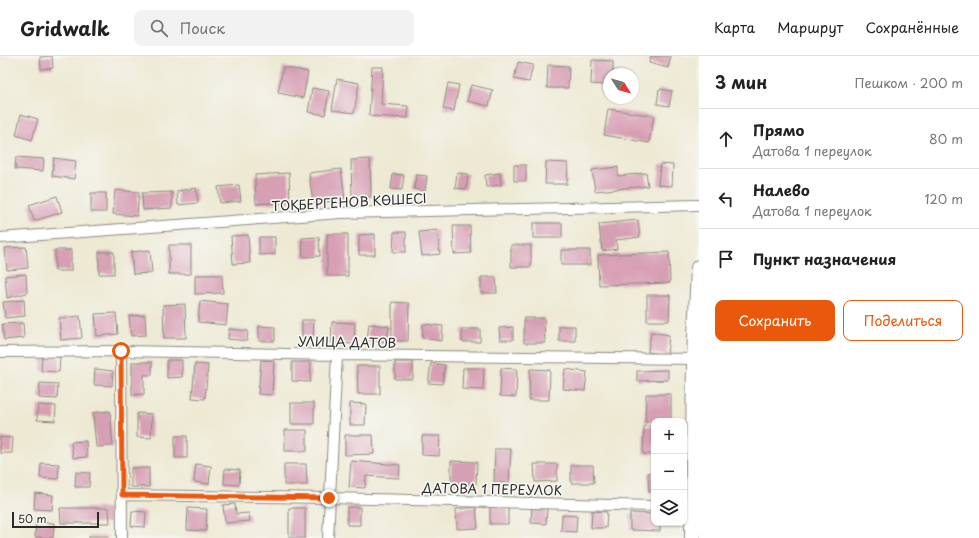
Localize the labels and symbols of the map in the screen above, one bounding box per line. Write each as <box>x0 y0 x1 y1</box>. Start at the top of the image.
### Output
north arrow <box>603 68 639 104</box>
street label: ТОҚБЕРГЕНОВ КӨШЕСІ <box>271 188 427 215</box>
street label: УЛИЦА ДАТОВ <box>298 331 396 352</box>
route start <box>112 342 130 360</box>
street label: ДАТОВА 1 ПЕРЕУЛОК <box>421 478 562 499</box>
route end <box>320 489 338 507</box>
scale bar <box>12 510 99 529</box>

